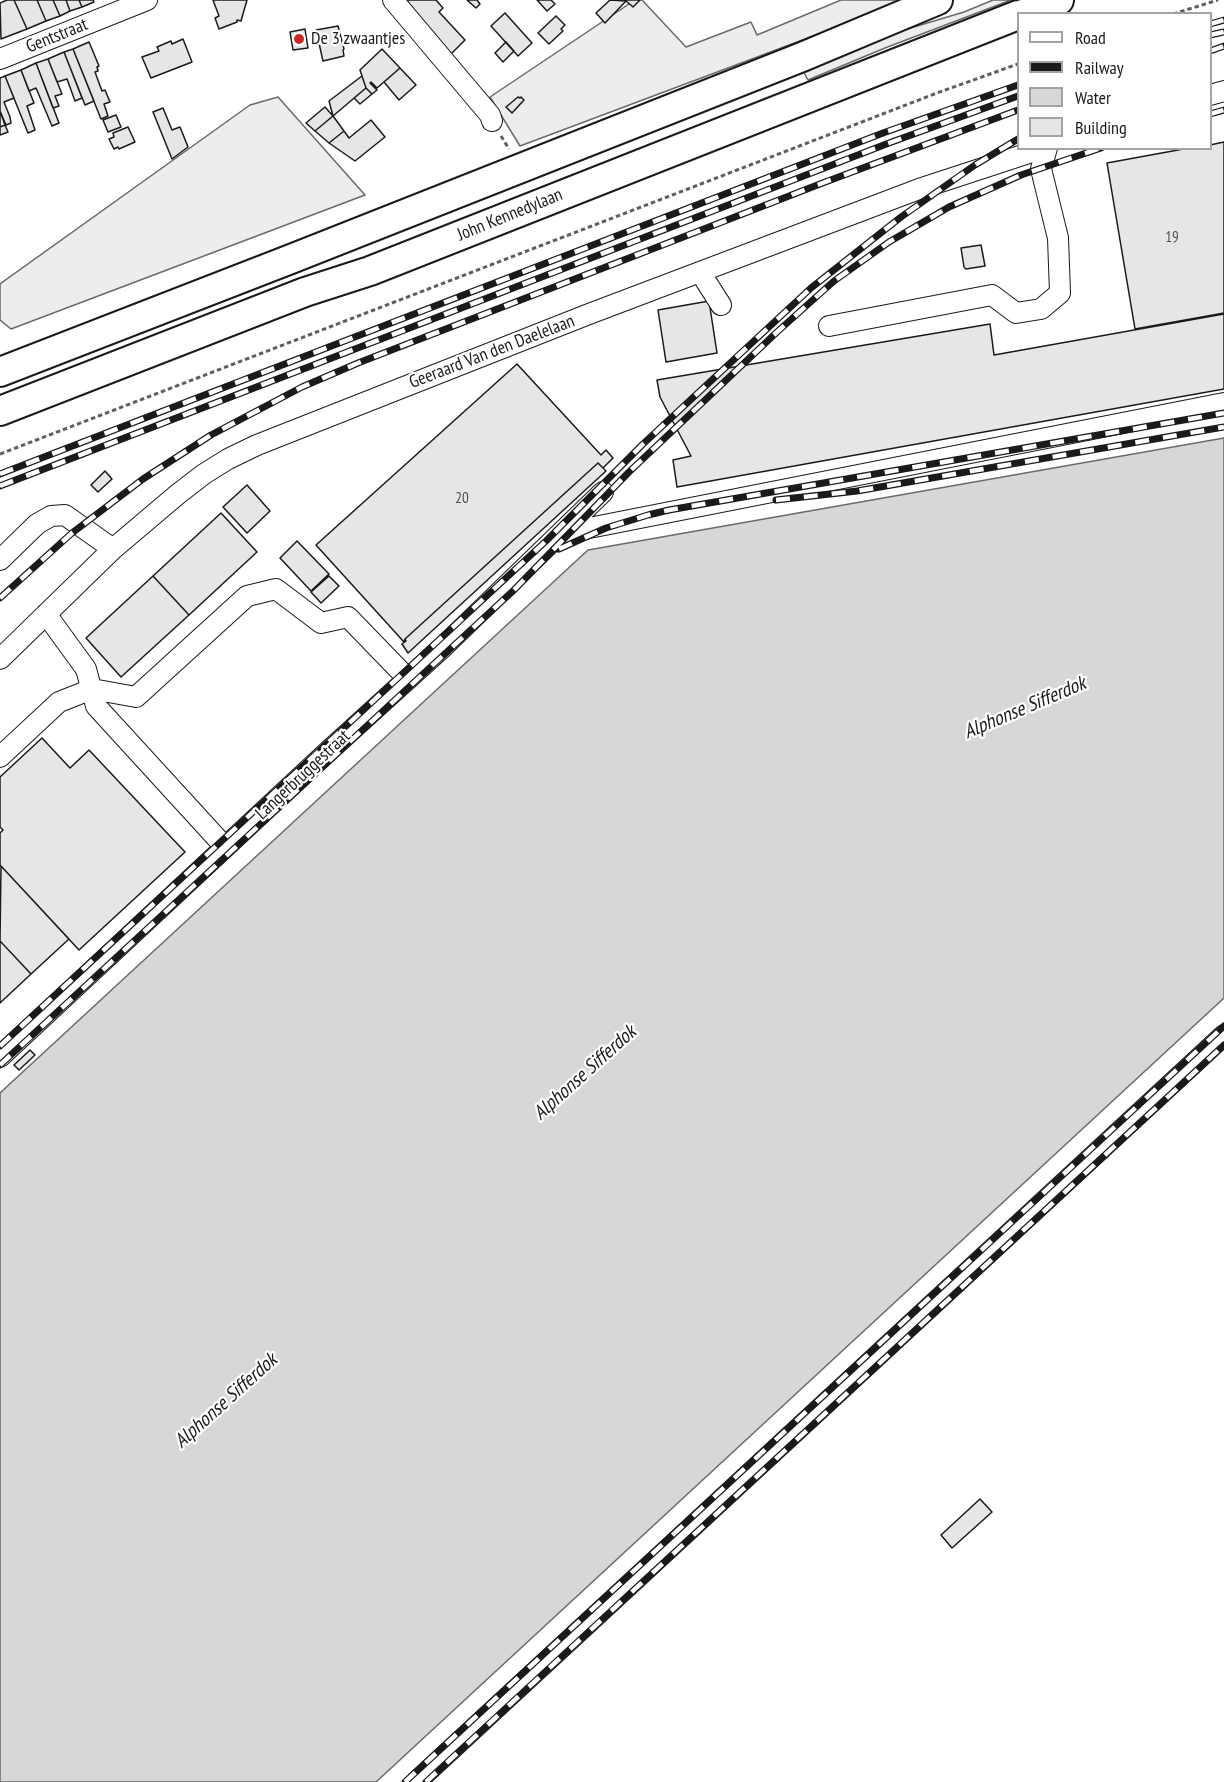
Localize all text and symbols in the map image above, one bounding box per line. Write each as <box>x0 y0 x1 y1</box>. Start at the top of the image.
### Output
legend <box>1017 12 1212 150</box>
street label: Gentstraat <box>23 14 91 58</box>
text: Road <box>1075 26 1106 49</box>
place label: De 3 zwaantjes <box>311 28 405 50</box>
marker: De 3 zwaantjes <box>292 32 306 46</box>
text: Railway <box>1075 56 1124 79</box>
text: Water <box>1075 86 1111 109</box>
text: Building <box>1075 116 1127 139</box>
street label: John Kennedylaan <box>454 184 566 246</box>
house number: 19 <box>1165 229 1179 247</box>
street label: Geeraard Van den Daelelaan <box>406 311 578 393</box>
house number: 20 <box>455 490 469 508</box>
water label: Alphonse Sifferdok <box>960 672 1090 744</box>
street label: Langerbruggestraat <box>251 726 355 824</box>
water label: Alphonse Sifferdok <box>529 1021 641 1125</box>
water label: Alphonse Sifferdok <box>170 1349 282 1453</box>

